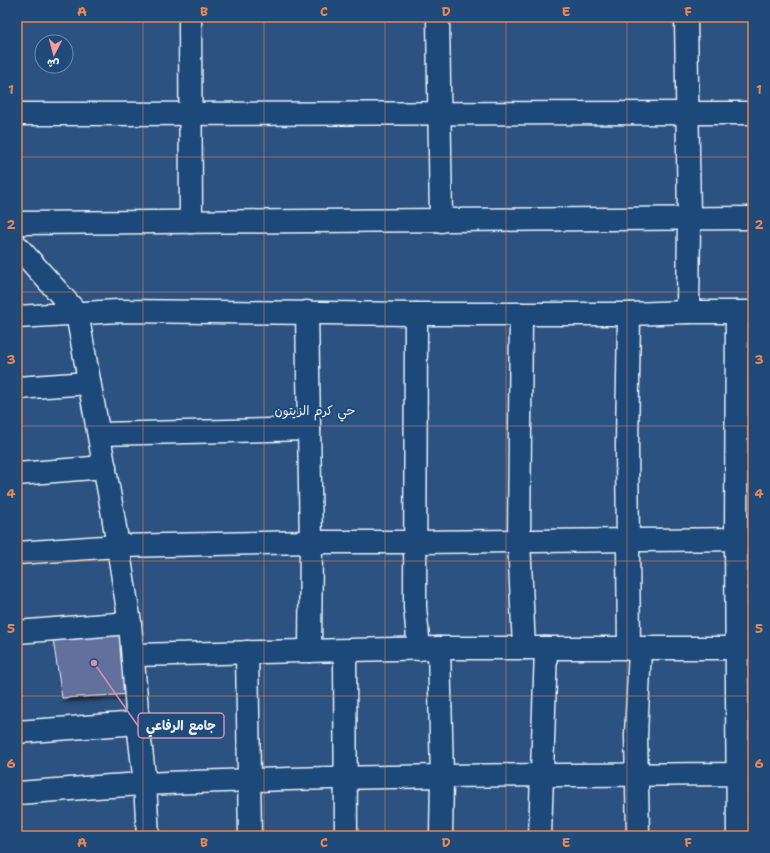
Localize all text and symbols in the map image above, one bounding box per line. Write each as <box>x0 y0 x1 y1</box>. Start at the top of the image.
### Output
text: A <box>77 3 87 20</box>
text: B <box>200 3 208 20</box>
text: C <box>320 3 328 20</box>
text: D <box>441 3 451 20</box>
text: E <box>562 3 571 20</box>
text: F <box>684 3 692 20</box>
north arrow <box>34 34 74 74</box>
text: ش <box>46 55 60 72</box>
text: 1 <box>8 81 14 98</box>
text: 1 <box>756 81 762 98</box>
text: 2 <box>6 216 16 233</box>
text: 2 <box>754 216 764 233</box>
text: 3 <box>6 351 16 368</box>
text: 3 <box>754 351 764 368</box>
district label: حي كرم الزيتون <box>275 402 356 422</box>
text: 4 <box>6 485 16 502</box>
text: 4 <box>754 485 764 502</box>
text: 5 <box>7 620 15 637</box>
text: 5 <box>755 620 763 637</box>
callout: جامع الرفاعي <box>138 713 224 738</box>
text: جامع الرفاعي <box>146 717 216 738</box>
text: 6 <box>6 755 16 772</box>
text: 6 <box>754 755 764 772</box>
text: A <box>77 834 87 851</box>
text: B <box>200 834 208 851</box>
text: C <box>320 834 328 851</box>
text: D <box>441 834 451 851</box>
text: E <box>562 834 571 851</box>
text: F <box>684 834 692 851</box>

